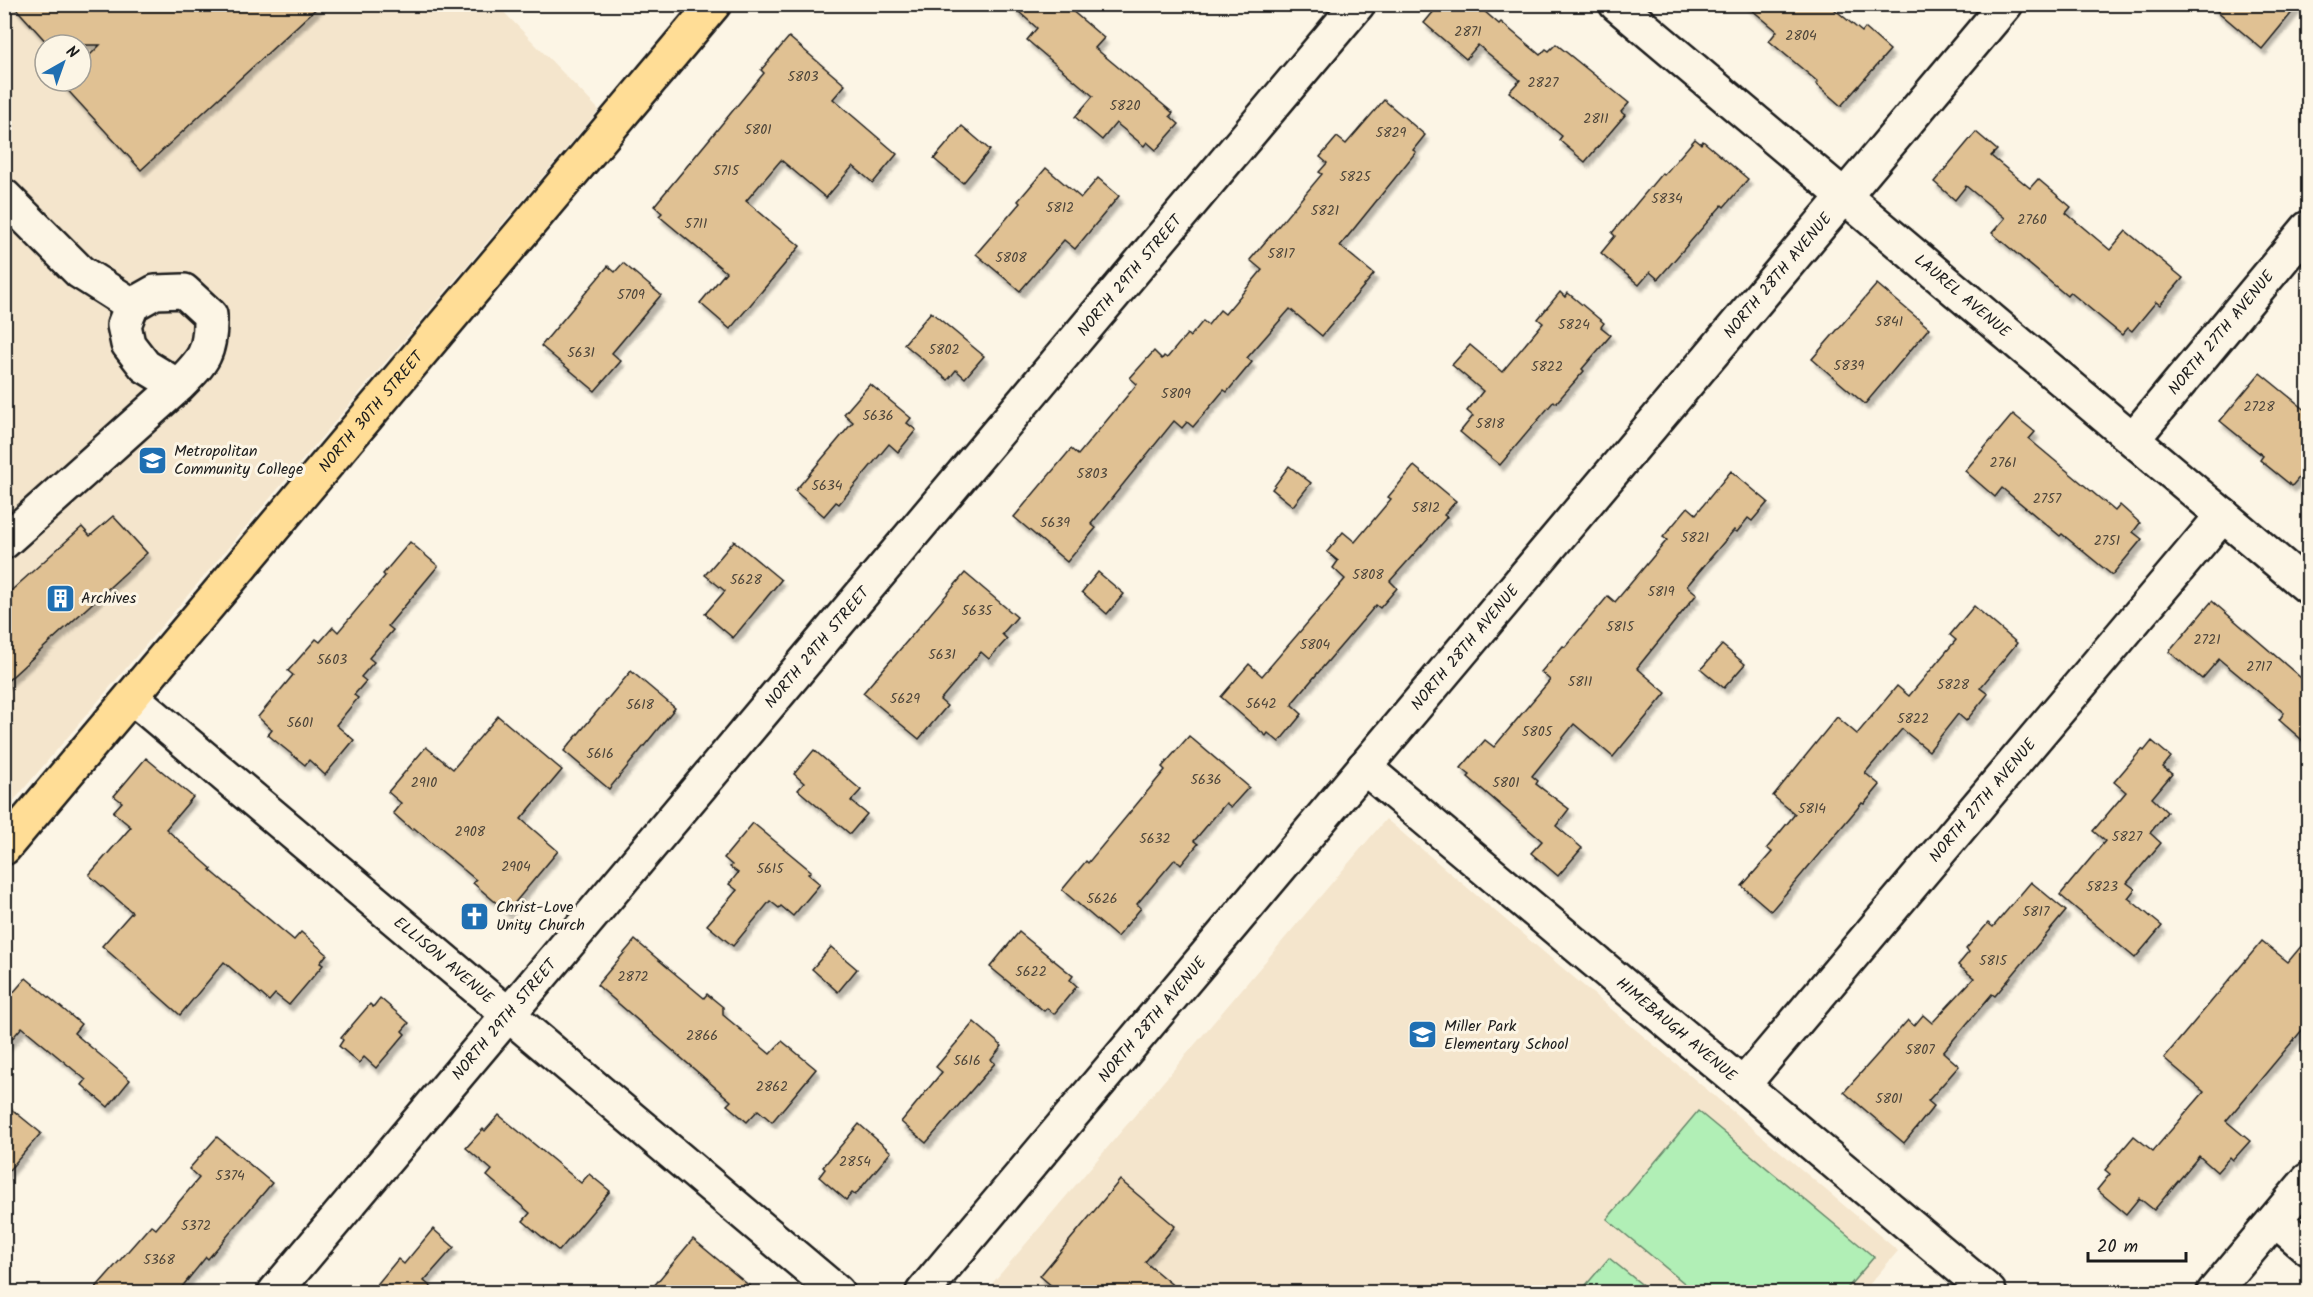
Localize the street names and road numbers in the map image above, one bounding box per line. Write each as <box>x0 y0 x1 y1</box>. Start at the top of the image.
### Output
street label: NORTH 28TH AVENUE <box>1717 207 1838 344</box>
street label: NORTH 29TH STREET <box>1071 208 1189 342</box>
street label: LAUREL AVENUE <box>1909 248 2017 344</box>
street label: NORTH 27TH AVENUE <box>2162 264 2281 401</box>
street label: NORTH 30TH STREET <box>312 344 430 478</box>
street label: NORTH 28TH AVENUE <box>1405 579 1526 716</box>
street label: NORTH 29TH STREET <box>758 580 876 714</box>
street label: NORTH 27TH AVENUE <box>1923 732 2043 868</box>
street label: ELLISON AVENUE <box>388 910 500 1010</box>
street label: NORTH 28TH AVENUE <box>1092 951 1213 1088</box>
street label: NORTH 29TH STREET <box>446 952 564 1086</box>
street label: HIMEBAUGH AVENUE <box>1610 971 1743 1088</box>

